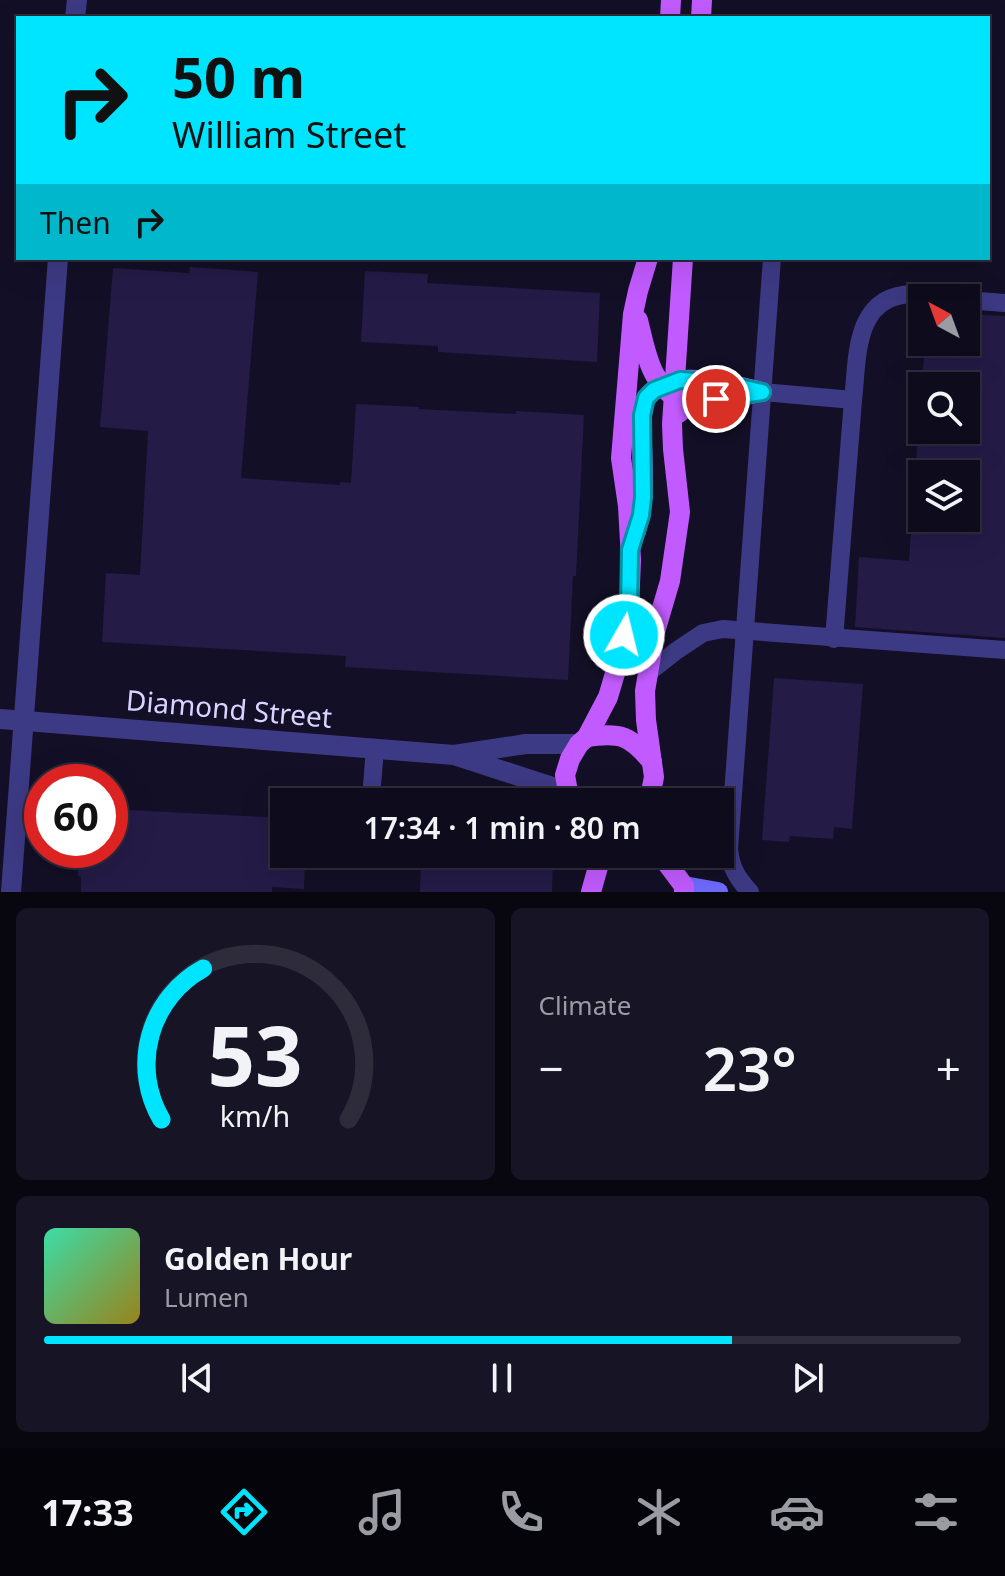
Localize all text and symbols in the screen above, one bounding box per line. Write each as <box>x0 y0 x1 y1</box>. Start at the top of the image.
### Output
text: 50 m <box>172 38 305 114</box>
icon: right <box>40 48 144 152</box>
text: William Street <box>172 110 406 159</box>
icon: right <box>127 200 171 244</box>
text: Then <box>40 202 111 243</box>
north arrow <box>908 284 980 356</box>
map controls <box>908 284 980 532</box>
pin <box>682 365 750 433</box>
button: search <box>908 372 980 444</box>
icon: arrive <box>694 377 738 421</box>
button: layers <box>908 460 980 532</box>
position arrow <box>582 593 666 677</box>
street label: Diamond Street <box>125 680 334 736</box>
speed limit sign: 60 <box>24 764 128 868</box>
text: 17:34 · 1 min · 80 m <box>364 807 641 848</box>
text: Climate <box>539 987 631 1023</box>
text: 53 <box>208 997 303 1110</box>
text: 23° <box>703 1027 797 1109</box>
text: − <box>539 1038 564 1098</box>
text: + <box>936 1038 961 1098</box>
text: km/h <box>220 1096 290 1135</box>
text: Golden Hour <box>164 1238 352 1279</box>
text: Lumen <box>164 1279 249 1315</box>
icon: previous <box>175 1356 219 1400</box>
icon: pause <box>480 1356 524 1400</box>
icon: next <box>786 1356 830 1400</box>
icon: directions <box>216 1484 272 1540</box>
icon: music <box>354 1484 410 1540</box>
icon: phone <box>493 1484 549 1540</box>
icon: climate <box>631 1484 687 1540</box>
icon: car <box>769 1484 825 1540</box>
icon: filters <box>908 1484 964 1540</box>
text: 17:33 <box>41 1488 134 1537</box>

